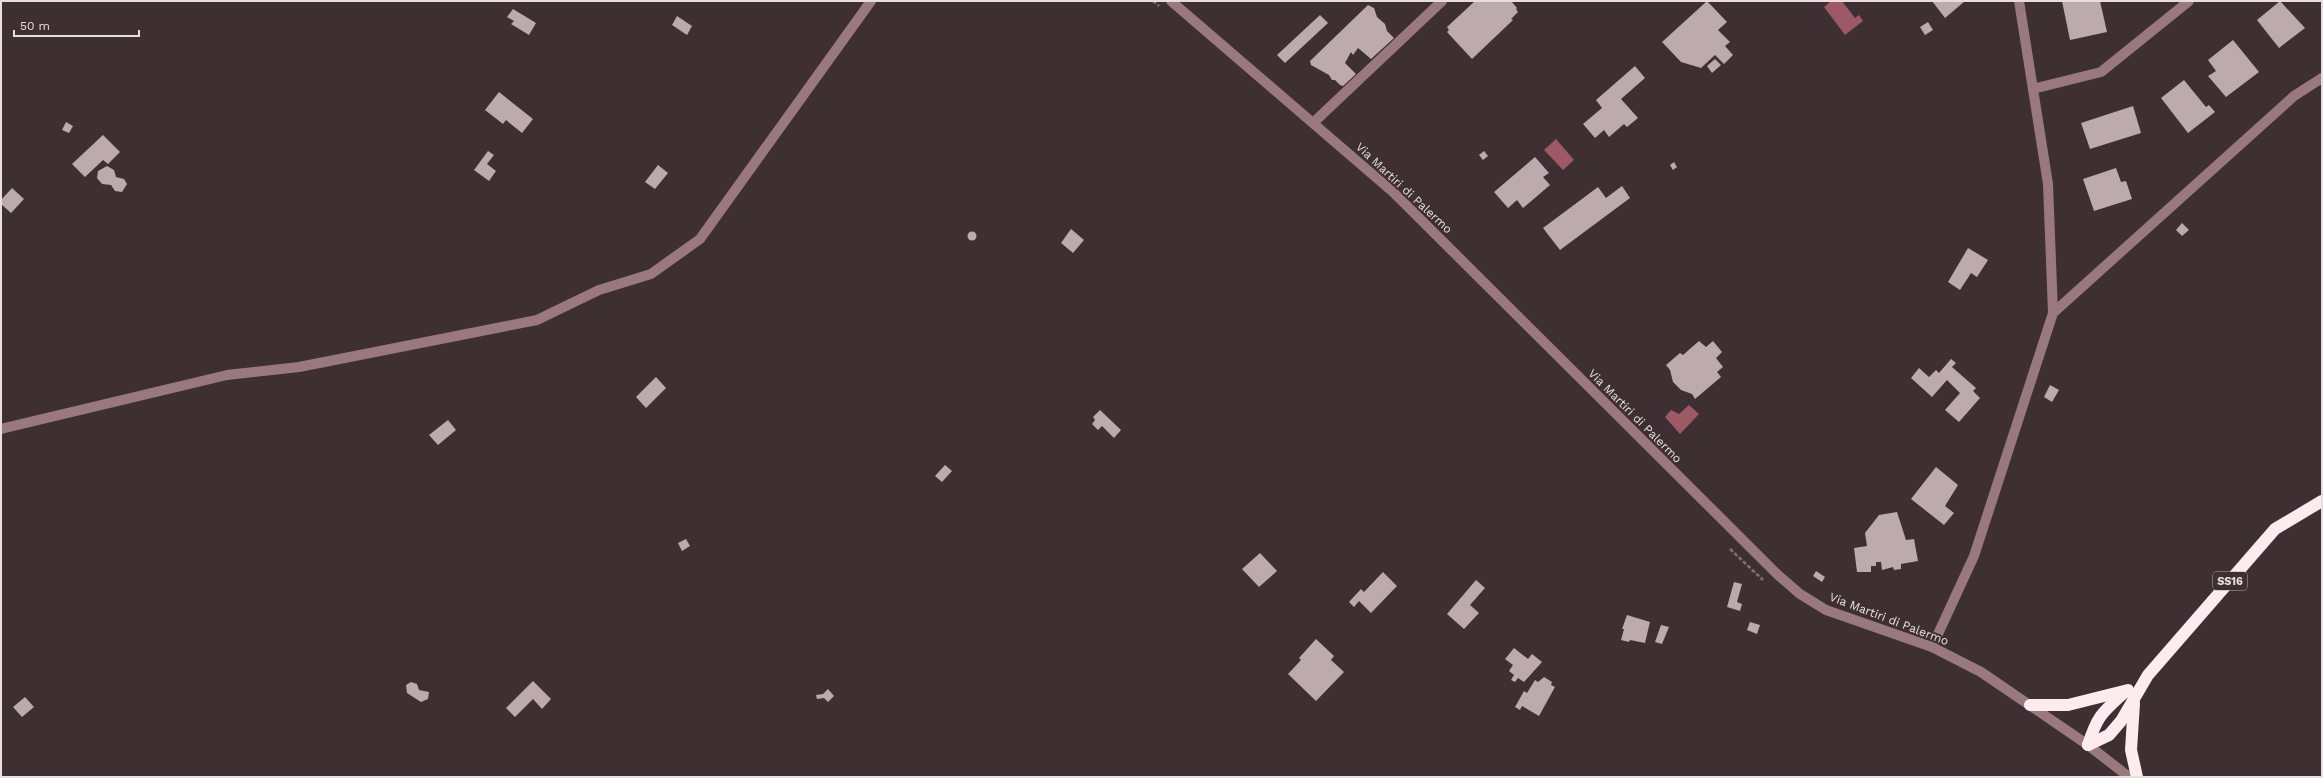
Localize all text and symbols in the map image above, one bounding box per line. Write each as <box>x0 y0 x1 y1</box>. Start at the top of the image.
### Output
scale bar <box>14 12 139 38</box>
text: 50 m <box>20 19 50 33</box>
street label: Via Martiri di Palermo <box>1353 140 1455 236</box>
street label: Via Martiri di Palermo <box>1585 366 1685 466</box>
road number: SS16 <box>2213 572 2247 590</box>
street label: Via Martiri di Palermo <box>1827 590 1951 648</box>

